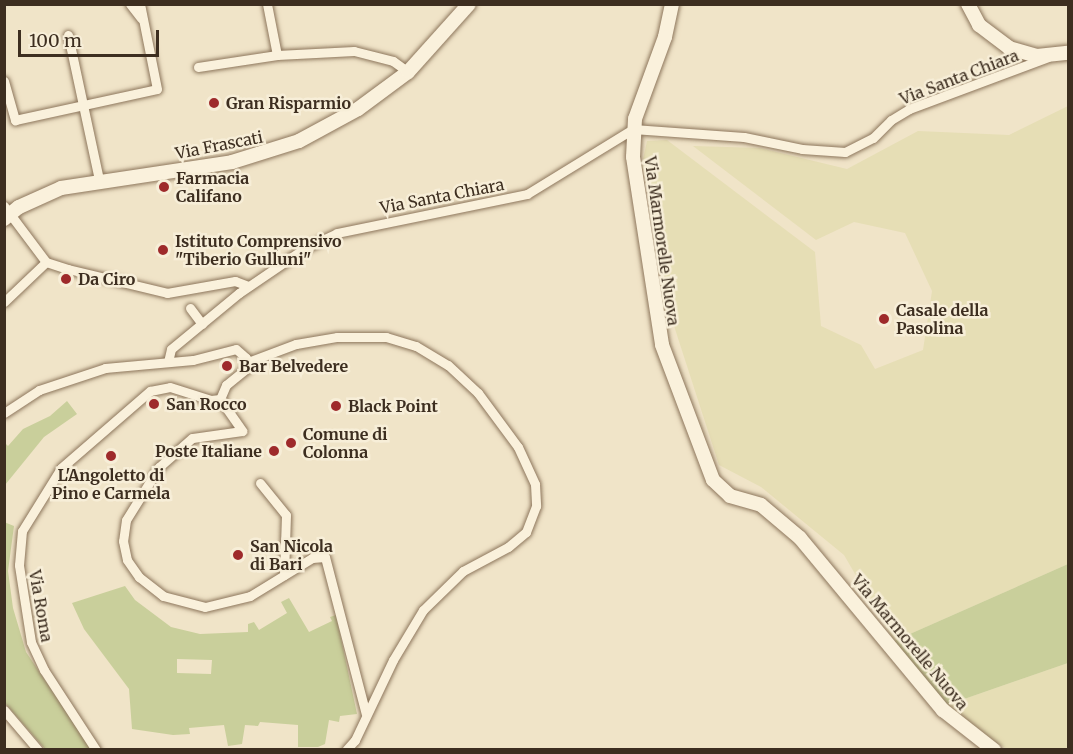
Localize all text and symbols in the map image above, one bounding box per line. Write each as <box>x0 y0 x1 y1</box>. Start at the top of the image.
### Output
scale bar <box>21 18 162 56</box>
text: 100 m <box>29 29 82 52</box>
street label: Via Santa Chiara <box>897 45 1021 109</box>
place label: Gran Risparmio <box>226 93 351 113</box>
marker: Gran Risparmio <box>207 96 221 110</box>
street label: Via Frascati <box>173 127 265 163</box>
street label: Via Marmorelle Nuova <box>641 155 683 327</box>
place label: Farmacia Califano <box>176 168 249 206</box>
street label: Via Santa Chiara <box>378 175 506 217</box>
marker: Farmacia Califano <box>157 180 171 194</box>
place label: Istituto Comprensivo "Tiberio Gulluni" <box>175 231 342 269</box>
marker: Istituto Comprensivo "Tiberio Gulluni" <box>156 243 170 257</box>
place label: Da Ciro <box>78 269 135 289</box>
marker: Da Ciro <box>59 272 73 286</box>
place label: Casale della Pasolina <box>896 300 988 338</box>
marker: Casale della Pasolina <box>877 312 891 326</box>
place label: Bar Belvedere <box>239 356 348 376</box>
marker: Bar Belvedere <box>220 359 234 373</box>
place label: San Rocco <box>166 394 247 414</box>
place label: Black Point <box>348 396 438 416</box>
marker: San Rocco <box>147 397 161 411</box>
marker: Black Point <box>329 399 343 413</box>
place label: Comune di Colonna <box>303 424 388 462</box>
marker: Comune di Colonna <box>284 436 298 450</box>
place label: Poste Italiane <box>155 441 262 461</box>
marker: Poste Italiane <box>267 444 281 458</box>
marker: L'Angoletto di Pino e Carmela <box>104 449 118 463</box>
place label: L'Angoletto di Pino e Carmela <box>52 465 170 503</box>
place label: San Nicola di Bari <box>250 536 333 574</box>
marker: San Nicola di Bari <box>231 548 245 562</box>
street label: Via Roma <box>25 568 57 644</box>
street label: Via Marmorelle Nuova <box>848 570 972 714</box>

